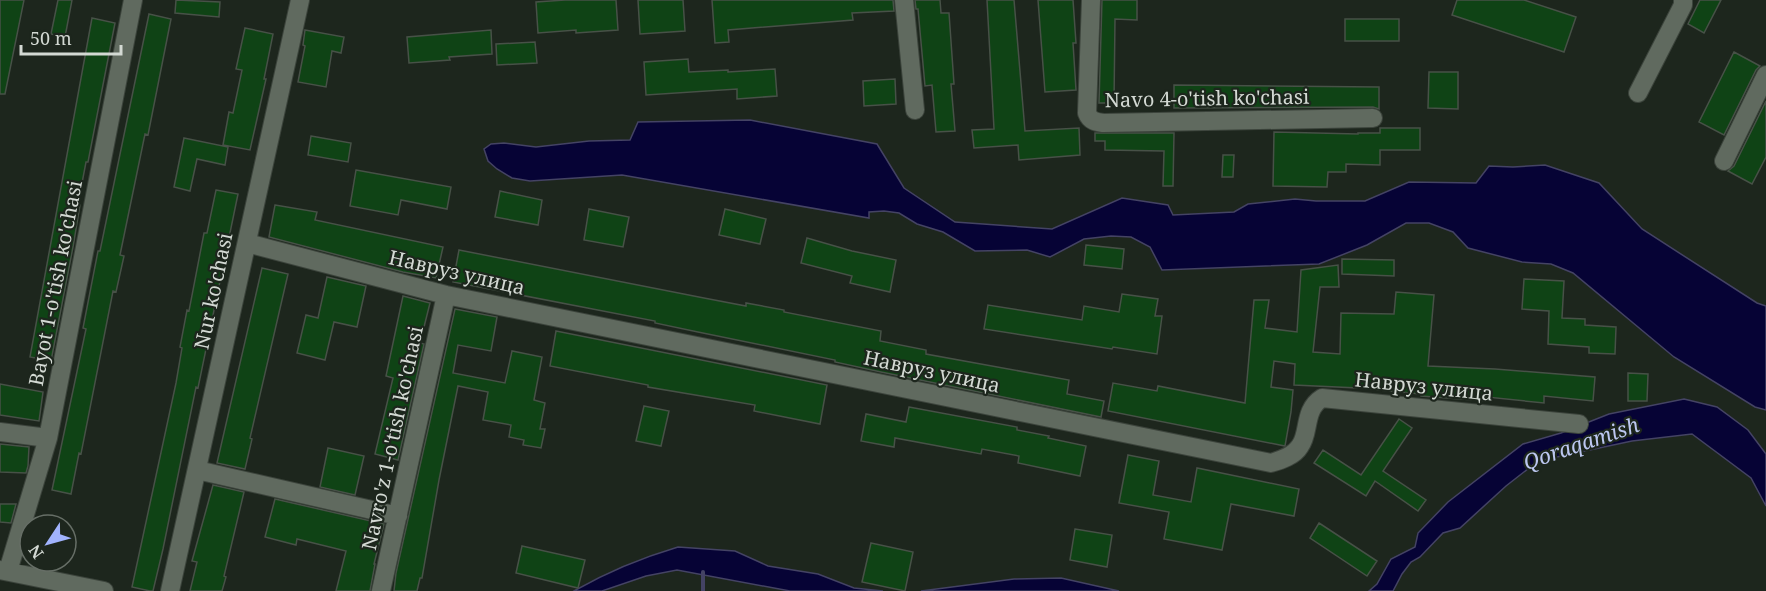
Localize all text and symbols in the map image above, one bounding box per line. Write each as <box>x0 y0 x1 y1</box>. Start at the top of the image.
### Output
scale bar <box>21 18 122 56</box>
text: 50 m <box>30 26 72 50</box>
street label: Navo 4-o'tish ko'chasi <box>1104 83 1310 113</box>
street label: Bayot 1-o'tish ko'chasi <box>22 177 88 388</box>
street label: Nur ko'chasi <box>187 230 239 352</box>
street label: Навруз улица <box>386 243 528 301</box>
street label: Navro'z 1-o'tish ko'chasi <box>355 323 429 553</box>
street label: Навруз улица <box>861 343 1003 399</box>
street label: Навруз улица <box>1353 365 1495 407</box>
water label: Qoraqamish <box>1519 410 1643 476</box>
north arrow <box>18 513 78 573</box>
text: N <box>23 540 48 563</box>

